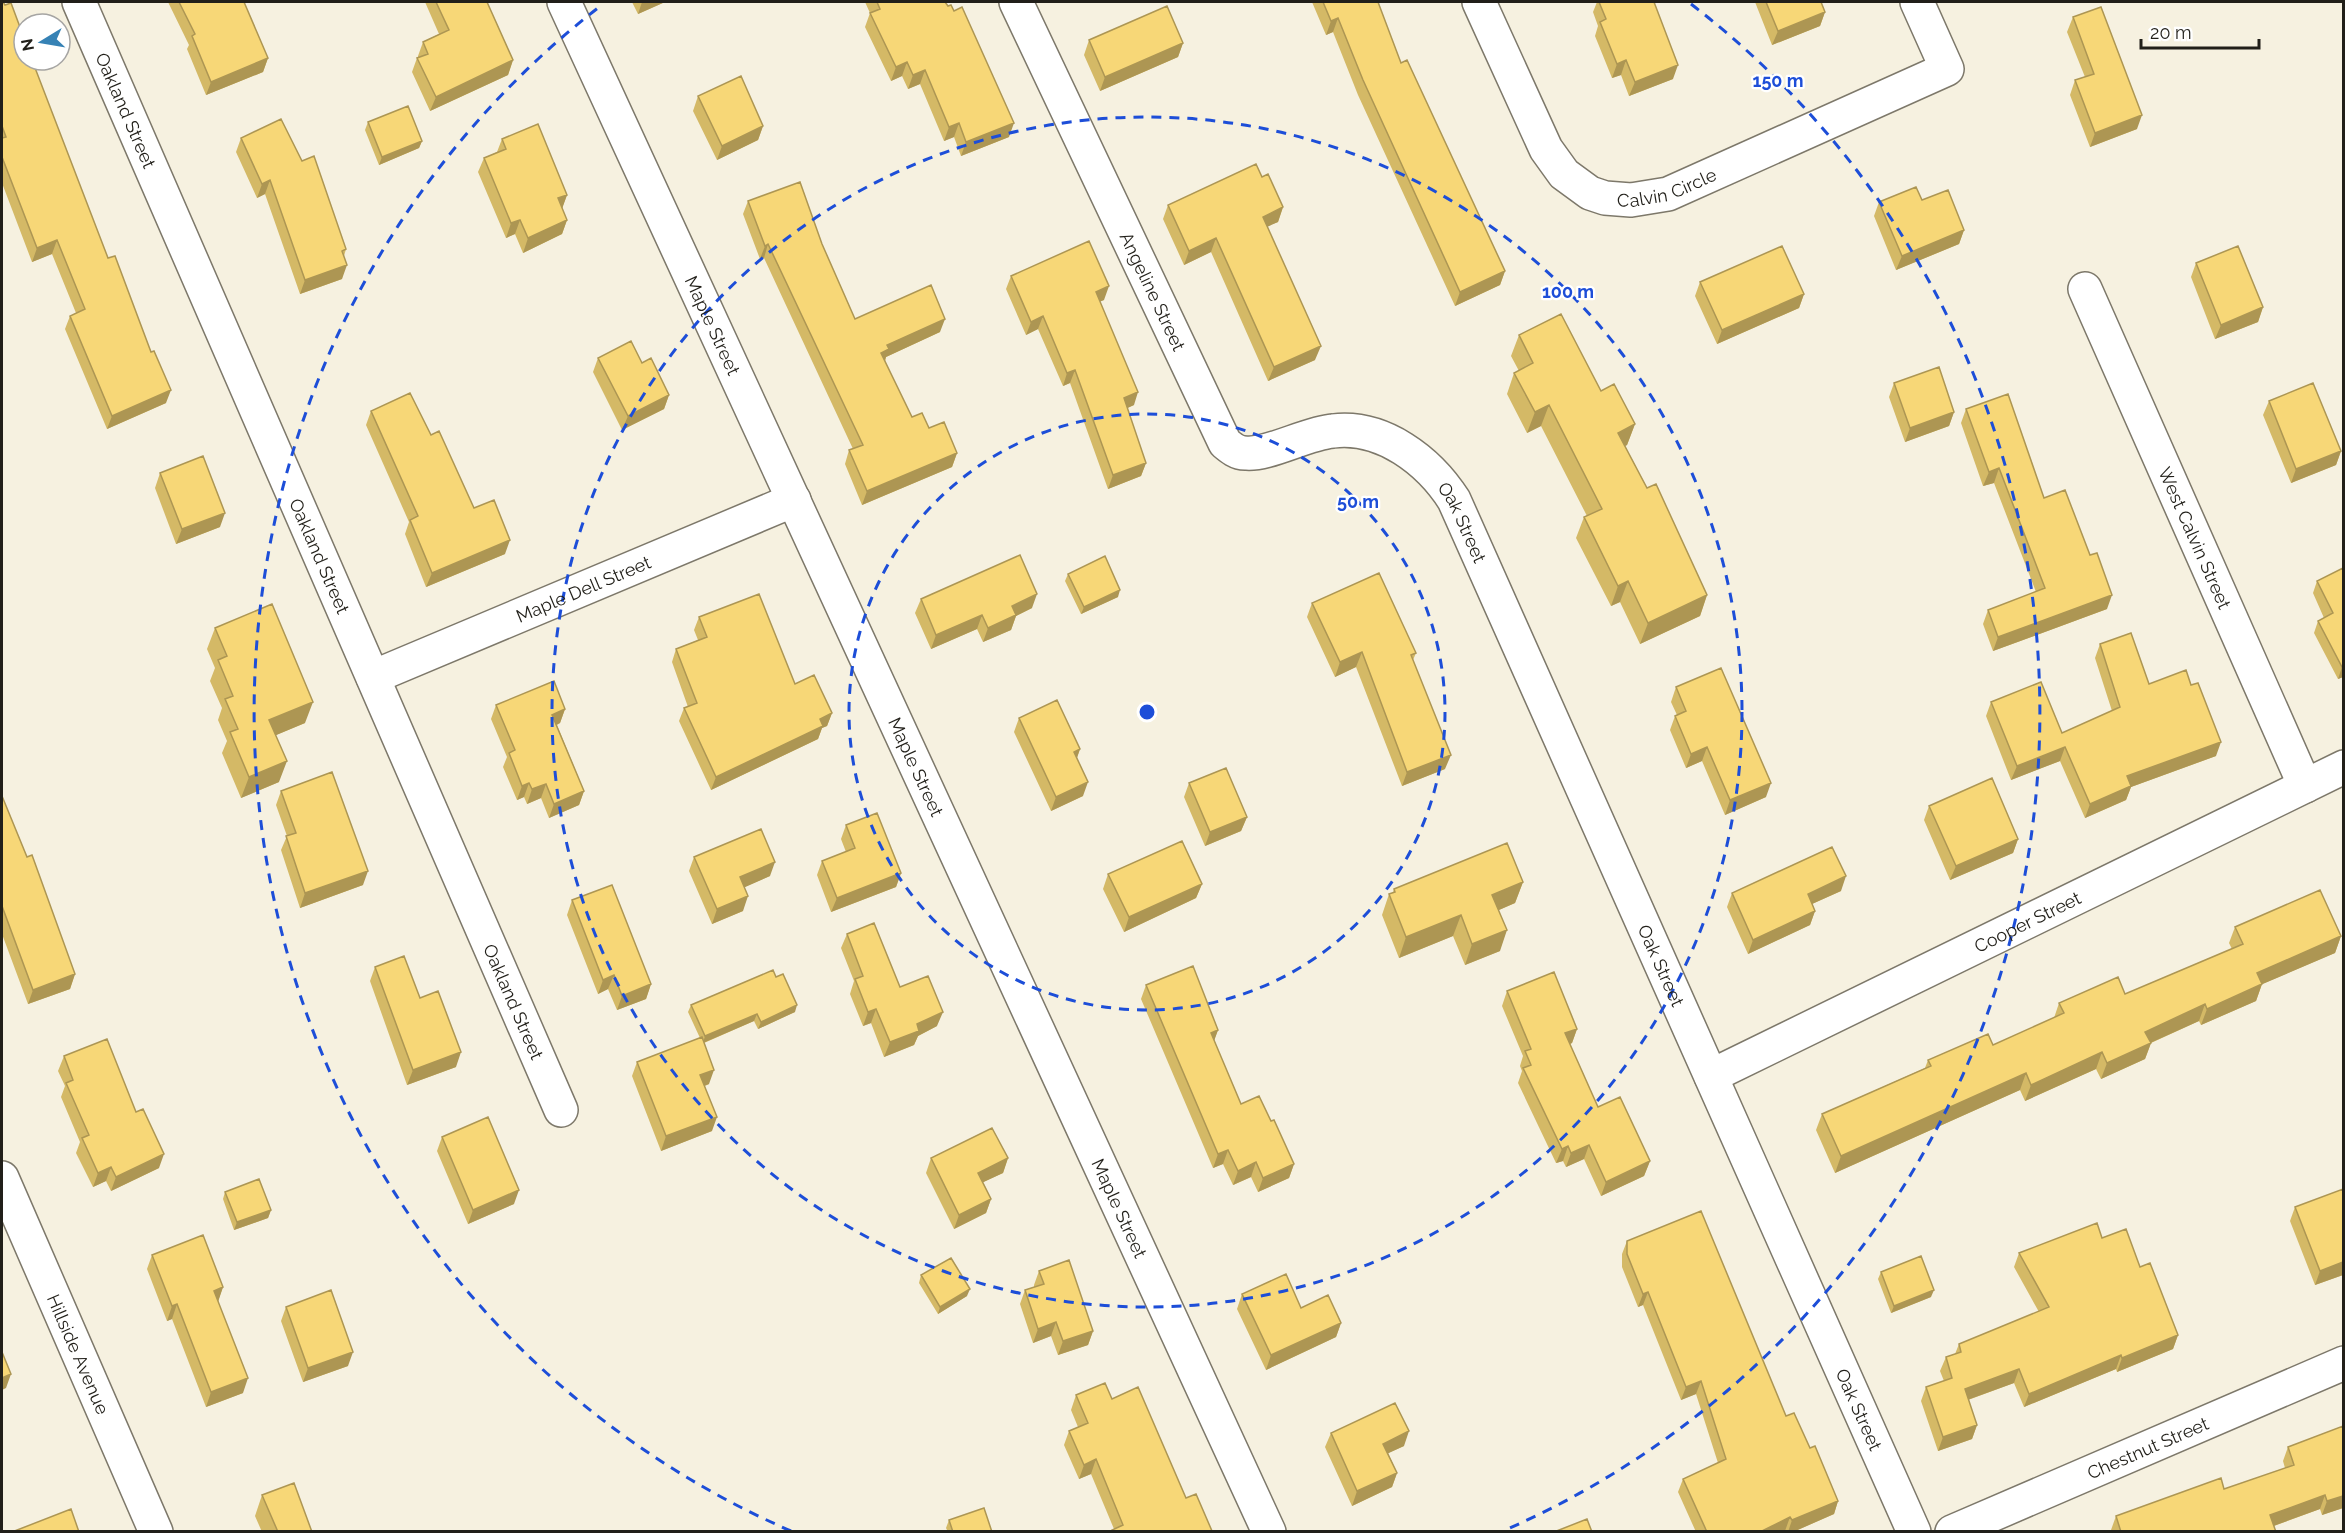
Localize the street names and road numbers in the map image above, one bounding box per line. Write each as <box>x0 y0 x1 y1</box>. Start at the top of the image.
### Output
street label: Oakland Street <box>92 49 160 171</box>
street label: Calvin Circle <box>1616 163 1720 211</box>
street label: Angeline Street <box>1116 228 1190 354</box>
street label: Maple Street <box>681 273 745 378</box>
street label: West Calvin Street <box>2155 464 2236 612</box>
street label: Oak Street <box>1434 477 1491 566</box>
street label: Oakland Street <box>286 495 354 617</box>
street label: Maple Dell Street <box>513 551 654 626</box>
street label: Maple Street <box>885 714 948 820</box>
street label: Cooper Street <box>1971 887 2084 956</box>
street label: Oak Street <box>1634 921 1689 1010</box>
street label: Oakland Street <box>479 941 548 1062</box>
street label: Maple Street <box>1088 1155 1152 1261</box>
street label: Hillside Avenue <box>43 1291 114 1418</box>
street label: Oak Street <box>1832 1365 1887 1453</box>
street label: Chestnut Street <box>2084 1412 2211 1483</box>

